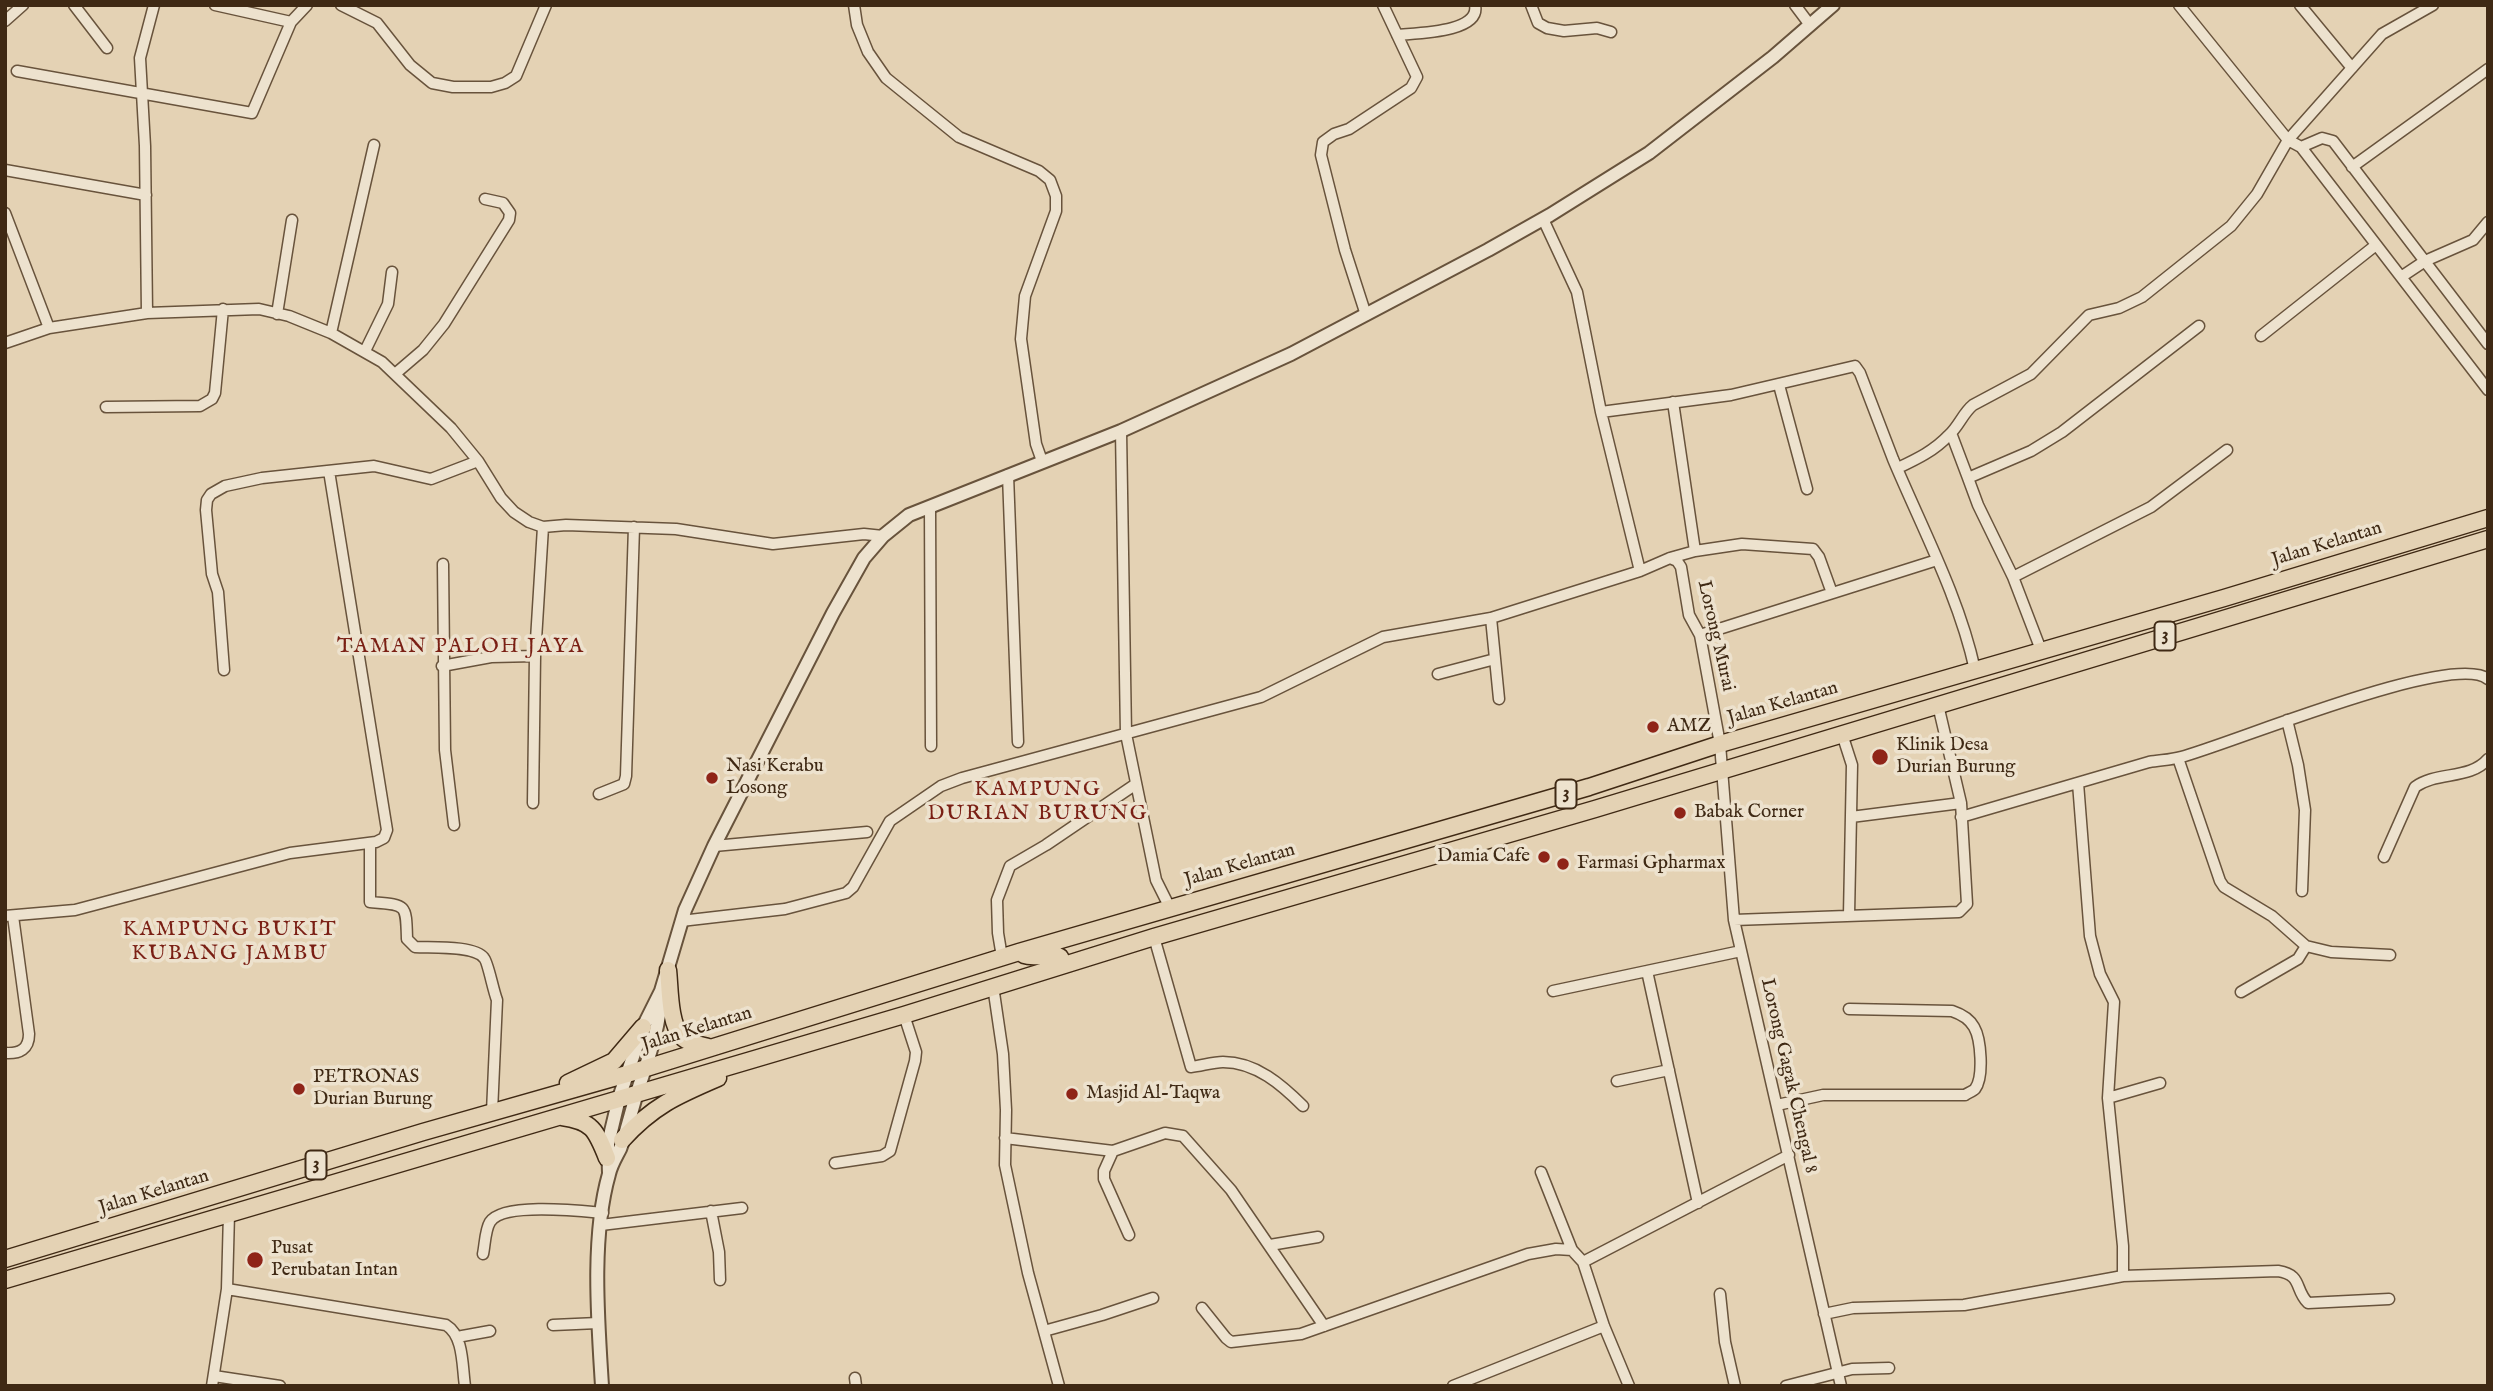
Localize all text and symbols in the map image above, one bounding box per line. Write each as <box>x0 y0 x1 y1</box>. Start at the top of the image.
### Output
street label: Jalan Kelantan <box>2269 517 2385 573</box>
street label: Lorong Murai <box>1691 578 1739 694</box>
road number: 3 <box>2154 622 2176 650</box>
district label: TAMAN PALOH JAYA <box>339 635 583 661</box>
street label: Jalan Kelantan <box>1725 677 1841 731</box>
place label: AMZ <box>1667 716 1711 738</box>
marker: AMZ <box>1645 719 1661 735</box>
place label: Klinik Desa Durian Burung <box>1896 735 2015 779</box>
marker: Klinik Desa Durian Burung <box>1870 747 1890 767</box>
place label: Nasi Kerabu Losong <box>726 756 824 800</box>
marker: Nasi Kerabu Losong <box>704 770 720 786</box>
district label: KAMPUNG DURIAN BURUNG <box>929 778 1147 828</box>
road number: 3 <box>1556 780 1576 808</box>
place label: Babak Corner <box>1694 802 1804 824</box>
marker: Babak Corner <box>1672 805 1688 821</box>
street label: Jalan Kelantan <box>1182 839 1298 893</box>
place label: Damia Cafe <box>1437 846 1530 868</box>
marker: Damia Cafe <box>1536 849 1552 865</box>
place label: Farmasi Gpharmax <box>1577 853 1726 875</box>
marker: Farmasi Gpharmax <box>1555 856 1571 872</box>
district label: KAMPUNG BUKIT KUBANG JAMBU <box>124 918 336 968</box>
street label: Lorong Gagak Chengal 8 <box>1754 976 1822 1176</box>
street label: Jalan Kelantan <box>639 1002 755 1058</box>
place label: PETRONAS Durian Burung <box>313 1067 432 1111</box>
marker: PETRONAS Durian Burung <box>291 1081 307 1097</box>
place label: Masjid Al-Taqwa <box>1086 1083 1220 1105</box>
marker: Masjid Al-Taqwa <box>1064 1086 1080 1102</box>
road number: 3 <box>306 1150 326 1180</box>
street label: Jalan Kelantan <box>96 1165 212 1221</box>
place label: Pusat Perubatan Intan <box>271 1238 398 1282</box>
marker: Pusat Perubatan Intan <box>245 1250 265 1270</box>

